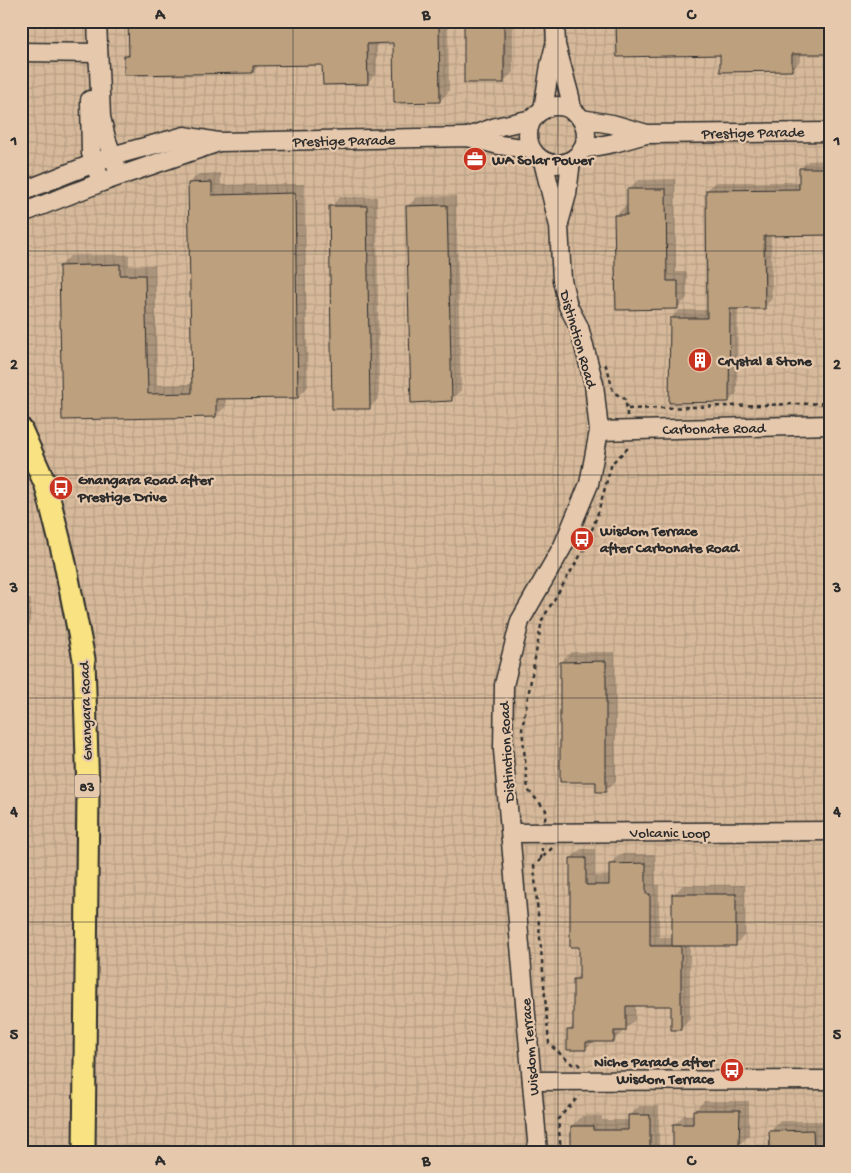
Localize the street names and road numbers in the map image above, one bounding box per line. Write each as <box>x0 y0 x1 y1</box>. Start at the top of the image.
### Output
street label: Prestige Parade <box>700 124 805 144</box>
street label: Prestige Parade <box>291 132 396 152</box>
street label: Distinction Road <box>554 288 600 392</box>
street label: Carbonate Road <box>662 420 767 440</box>
street label: Gnangara Road <box>76 660 98 761</box>
street label: Distinction Road <box>496 700 520 804</box>
road number: 83 <box>74 774 100 798</box>
street label: Volcanic Loop <box>629 825 711 843</box>
street label: Wisdom Terrace <box>518 997 544 1096</box>

